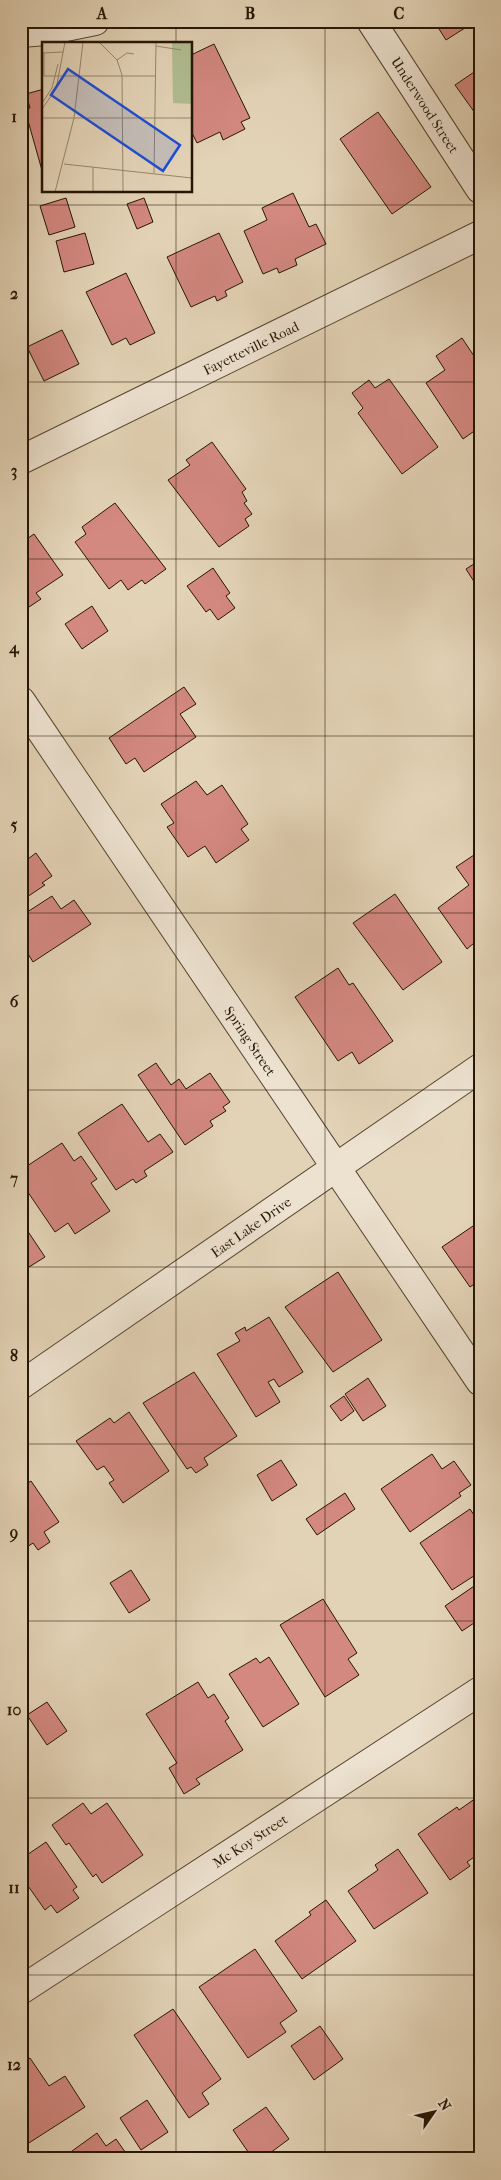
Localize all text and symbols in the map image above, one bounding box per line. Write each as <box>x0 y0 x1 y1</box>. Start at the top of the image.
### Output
text: A <box>96 4 108 23</box>
text: B <box>245 4 255 23</box>
text: C <box>394 4 405 23</box>
inset map <box>42 42 192 192</box>
street label: Underwood Street <box>387 54 462 157</box>
text: 1 <box>11 107 17 126</box>
text: 2 <box>10 284 18 303</box>
street label: Fayetteville Road <box>201 318 302 379</box>
text: 3 <box>11 461 17 481</box>
text: 4 <box>8 638 20 658</box>
text: 5 <box>11 815 18 834</box>
text: 6 <box>10 992 19 1011</box>
street label: Spring Street <box>220 1003 279 1079</box>
text: 7 <box>9 1169 18 1188</box>
street label: East Lake Drive <box>208 1193 295 1261</box>
text: 8 <box>10 1346 18 1365</box>
text: 9 <box>9 1523 18 1543</box>
text: 10 <box>7 1700 21 1719</box>
street label: Mc Koy Street <box>210 1811 291 1872</box>
text: 11 <box>8 1878 20 1897</box>
text: 12 <box>7 2055 21 2074</box>
north arrow <box>408 2088 458 2138</box>
text: N <box>434 2096 455 2114</box>

